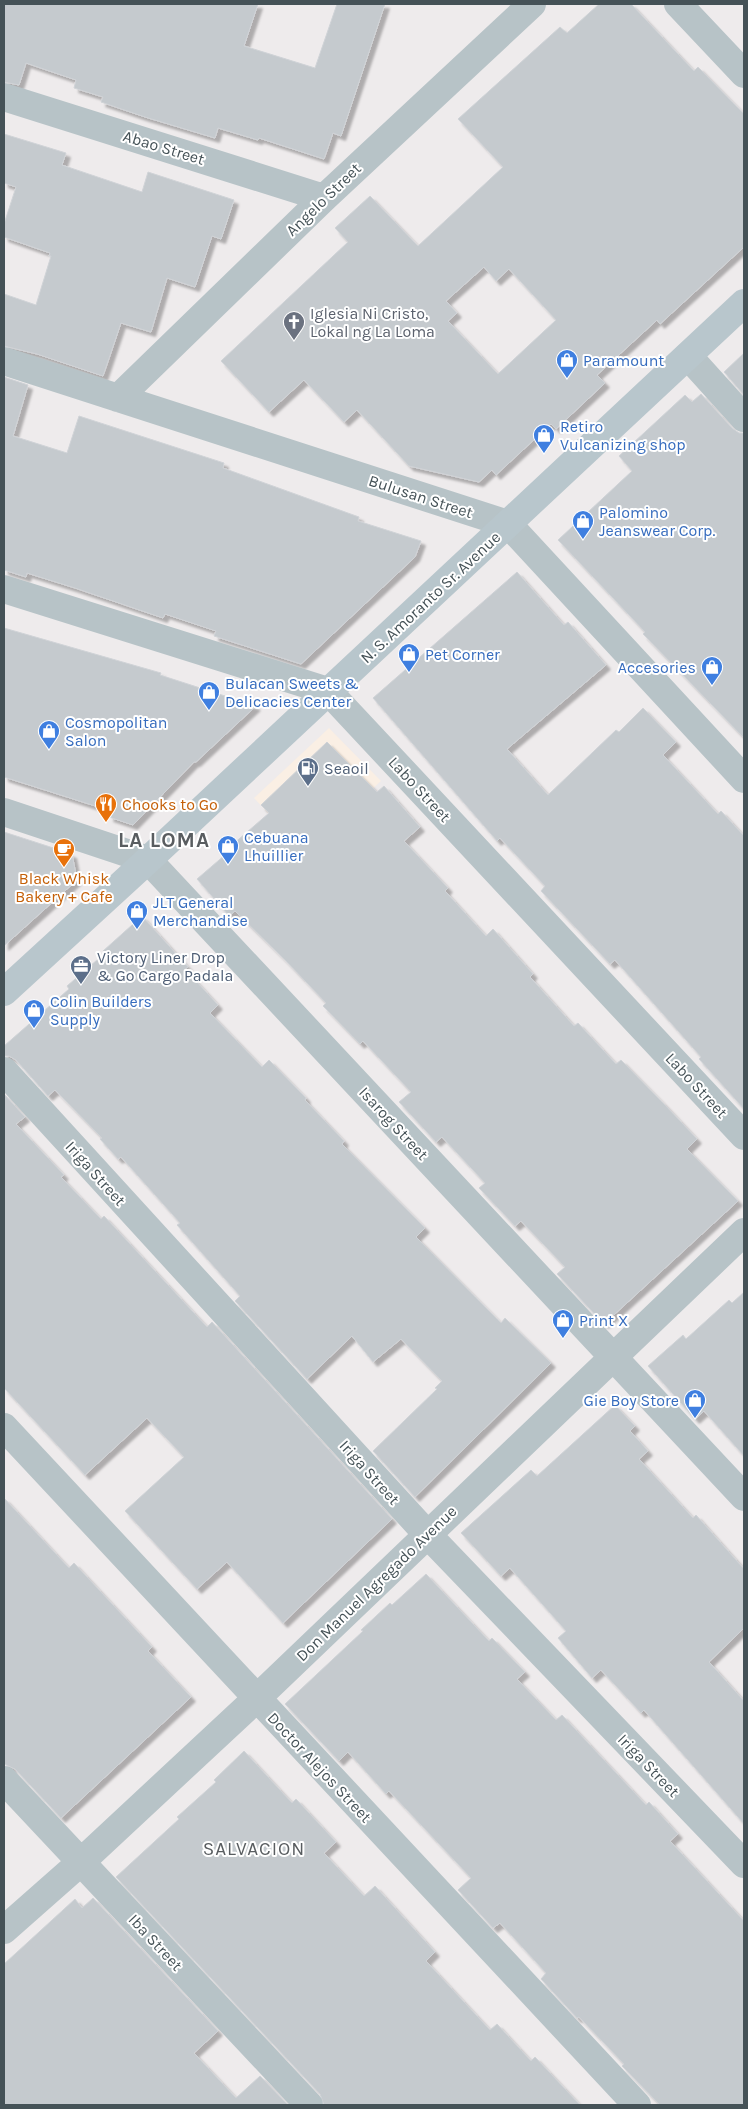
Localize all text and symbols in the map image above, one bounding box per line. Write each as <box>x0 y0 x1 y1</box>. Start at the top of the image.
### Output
street label: Abao Street <box>121 126 207 169</box>
street label: Angelo Street <box>282 159 365 240</box>
place label: Iglesia Ni Cristo, Lokal ng La Loma <box>310 304 435 341</box>
church icon: Iglesia Ni Cristo, Lokal ng La Loma <box>282 310 306 341</box>
shop icon: Paramount <box>555 348 579 379</box>
place label: Paramount <box>583 351 664 370</box>
place label: Retiro Vulcanizing shop <box>560 417 686 454</box>
shop icon: Retiro Vulcanizing shop <box>532 423 556 454</box>
street label: Bulusan Street <box>366 471 475 522</box>
place label: Palomino Jeanswear Corp. <box>599 503 715 540</box>
shop icon: Palomino Jeanswear Corp. <box>571 509 595 540</box>
street label: N. S. Amoranto Sr. Avenue <box>356 528 504 667</box>
shop icon: Pet Corner <box>397 642 421 673</box>
place label: Pet Corner <box>425 645 500 664</box>
shop icon: Accesories <box>700 655 724 686</box>
place label: Accesories <box>618 658 696 677</box>
place label: Bulacan Sweets & Delicacies Center <box>225 674 359 711</box>
shop icon: Bulacan Sweets & Delicacies Center <box>197 680 221 711</box>
place label: Cosmopolitan Salon <box>65 713 168 750</box>
shop icon: Cosmopolitan Salon <box>37 719 61 750</box>
street label: Labo Street <box>385 753 455 826</box>
fuel station icon: Seaoil <box>296 756 320 787</box>
place label: Seaoil <box>324 759 369 778</box>
restaurant icon: Chooks to Go <box>94 792 118 823</box>
place label: Chooks to Go <box>122 795 218 814</box>
district label: LA LOMA <box>118 828 210 852</box>
place label: Cebuana Lhuillier <box>244 828 308 865</box>
shop icon: Cebuana Lhuillier <box>216 834 240 865</box>
cafe icon: Black Whisk Bakery + Cafe <box>52 837 76 868</box>
place label: Black Whisk Bakery + Cafe <box>15 869 113 906</box>
place label: JLT General Merchandise <box>153 893 248 930</box>
shop icon: JLT General Merchandise <box>125 899 149 930</box>
place label: Victory Liner Drop & Go Cargo Padala <box>97 948 233 985</box>
office icon: Victory Liner Drop & Go Cargo Padala <box>69 954 93 985</box>
place label: Colin Builders Supply <box>50 992 152 1029</box>
shop icon: Colin Builders Supply <box>22 998 46 1029</box>
street label: Labo Street <box>662 1049 732 1122</box>
street label: Isarog Street <box>355 1083 432 1164</box>
street label: Iriga Street <box>62 1137 130 1210</box>
shop icon: Print X <box>551 1308 575 1339</box>
place label: Print X <box>579 1311 628 1330</box>
shop icon: Gie Boy Store <box>683 1388 707 1419</box>
place label: Gie Boy Store <box>584 1391 679 1410</box>
street label: Iriga Street <box>336 1436 404 1509</box>
street label: Don Manuel Agregado Avenue <box>292 1502 461 1665</box>
street label: Doctor Alejos Street <box>264 1708 376 1826</box>
street label: Iriga Street <box>614 1730 683 1801</box>
district label: SALVACION <box>203 1838 305 1860</box>
street label: Iba Street <box>125 1910 187 1975</box>

